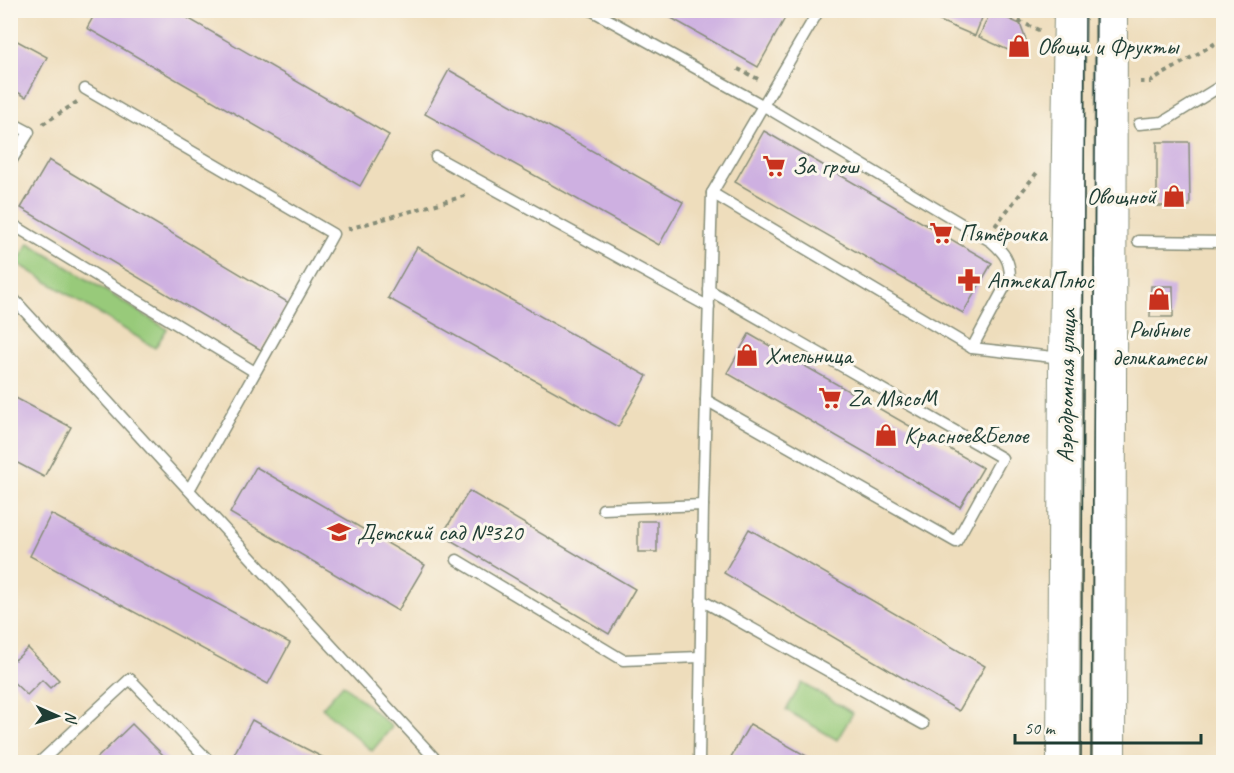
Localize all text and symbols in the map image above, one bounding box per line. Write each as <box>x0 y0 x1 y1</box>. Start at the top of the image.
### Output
place label: Овощи и Фрукты <box>1037 31 1180 61</box>
shop icon: Овощи и Фрукты <box>1006 33 1032 59</box>
place label: За грош <box>792 151 860 181</box>
supermarket icon: За грош <box>761 153 787 179</box>
place label: Овощной <box>1086 181 1158 211</box>
shop icon: Овощной <box>1161 183 1187 209</box>
place label: Пятёрочка <box>959 218 1048 248</box>
supermarket icon: Пятёрочка <box>928 220 954 246</box>
place label: АптекаПлюс <box>987 265 1095 295</box>
pharmacy icon: АптекаПлюс <box>956 267 982 293</box>
shop icon: Рыбные деликатесы <box>1146 286 1172 312</box>
street label: Аэродромная улица <box>1050 307 1082 463</box>
place label: Рыбные деликатесы <box>1112 314 1208 372</box>
place label: Хмельница <box>765 340 854 370</box>
shop icon: Хмельница <box>734 342 760 368</box>
place label: Za МясоМ <box>848 383 938 413</box>
supermarket icon: Za МясоМ <box>817 385 843 411</box>
place label: Красное&Белое <box>904 420 1030 450</box>
shop icon: Красное&Белое <box>873 422 899 448</box>
place label: Детский сад №320 <box>357 517 525 547</box>
school or university icon: Детский сад №320 <box>326 519 352 545</box>
north arrow <box>27 686 87 746</box>
scale bar <box>1015 707 1201 745</box>
text: N <box>61 711 81 725</box>
text: 50 m <box>1024 717 1057 739</box>

